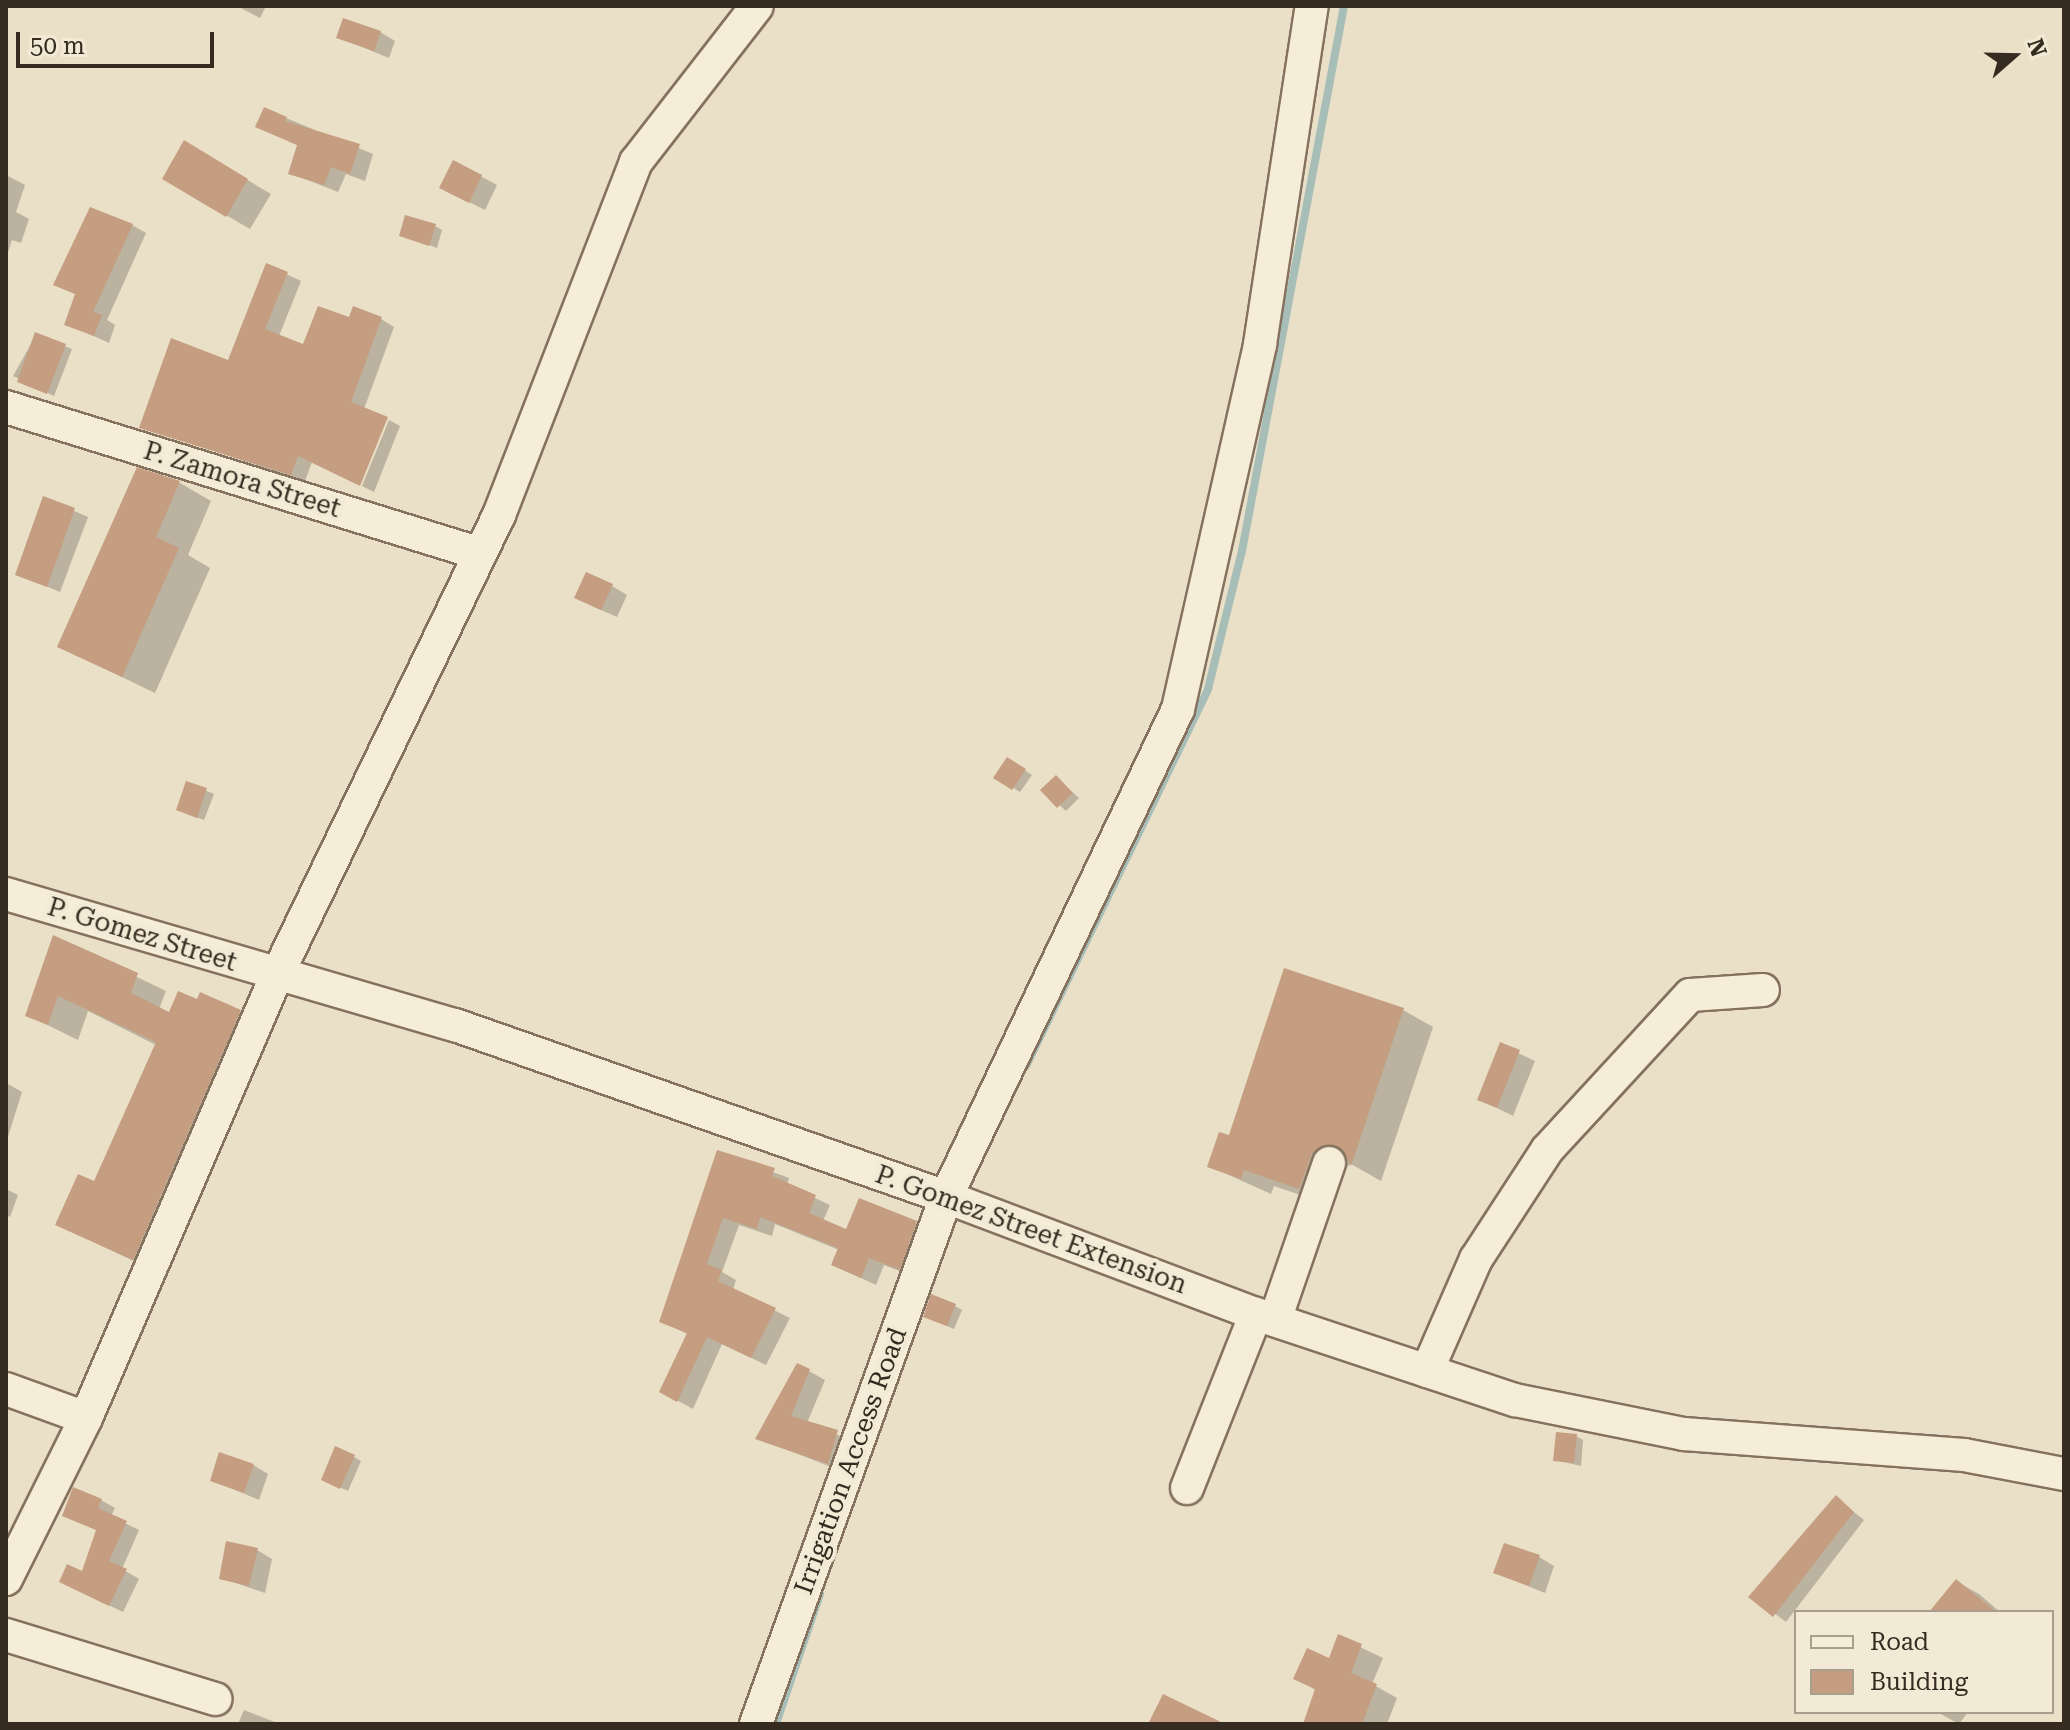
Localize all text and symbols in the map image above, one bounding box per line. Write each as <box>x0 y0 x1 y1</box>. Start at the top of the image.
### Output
scale bar <box>20 16 218 66</box>
north arrow <box>1974 16 2054 96</box>
text: 50 m <box>30 32 85 60</box>
text: N <box>2022 35 2052 60</box>
street label: P. Zamora Street <box>140 435 344 525</box>
street label: P. Gomez Street <box>44 891 240 979</box>
street label: P. Gomez Street Extension <box>871 1159 1191 1301</box>
street label: Irrigation Access Road <box>788 1323 914 1599</box>
legend <box>1794 1610 2054 1714</box>
text: Road <box>1870 1628 1929 1656</box>
text: Building <box>1870 1668 1968 1696</box>

